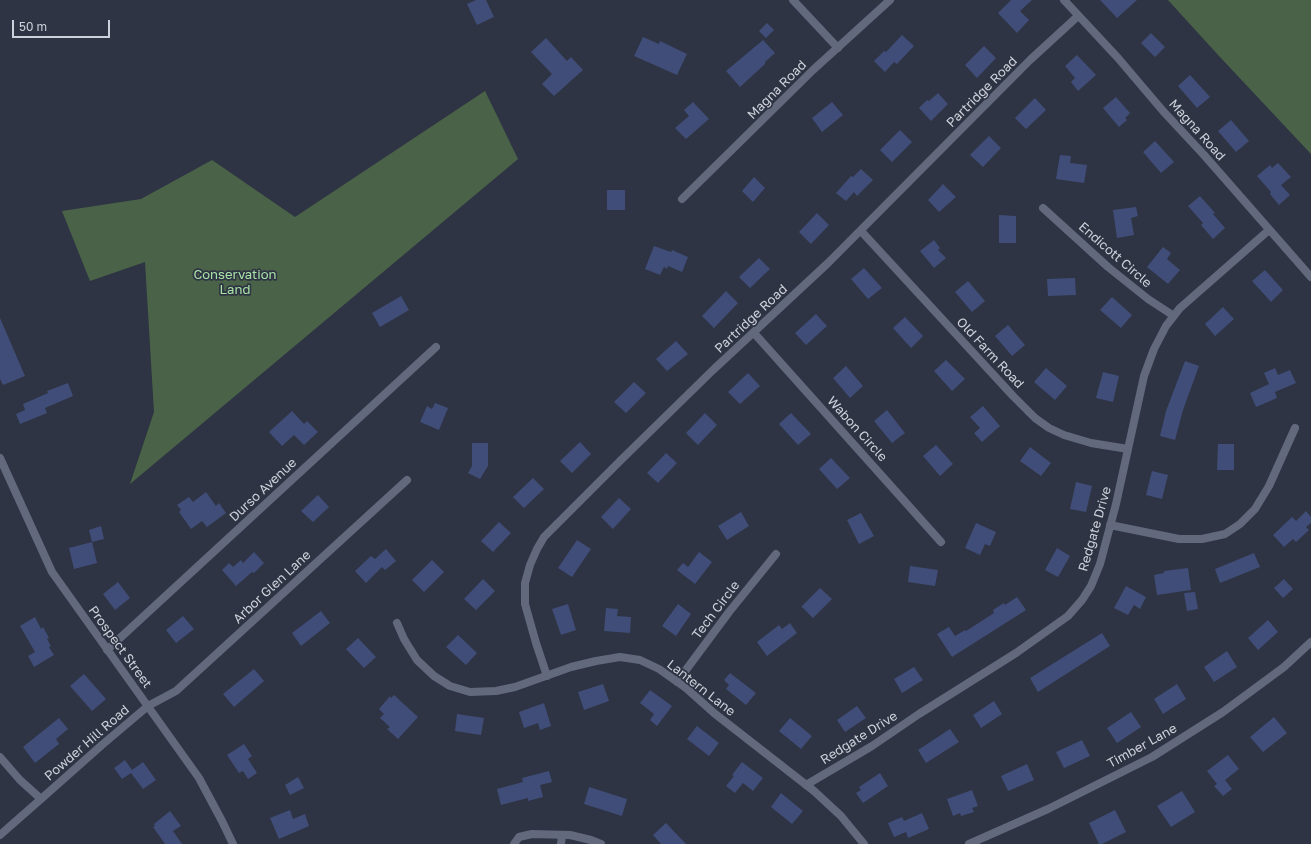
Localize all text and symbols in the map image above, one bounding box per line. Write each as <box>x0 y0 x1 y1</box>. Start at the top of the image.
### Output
scale bar <box>14 12 112 38</box>
text: 50 m <box>19 19 47 34</box>
street label: Partridge Road <box>943 53 1021 131</box>
street label: Magna Road <box>744 57 810 123</box>
street label: Magna Road <box>1165 96 1229 164</box>
street label: Endicott Circle <box>1075 219 1155 291</box>
park label: Conservation Land <box>193 267 277 298</box>
street label: Partridge Road <box>712 281 790 357</box>
street label: Old Farm Road <box>953 314 1027 392</box>
street label: Wabon Circle <box>824 393 890 465</box>
street label: Durso Avenue <box>226 455 300 525</box>
street label: Redgate Drive <box>1075 485 1115 573</box>
street label: Arbor Glen Lane <box>230 547 314 627</box>
street label: Tech Circle <box>689 578 743 642</box>
street label: Prospect Street <box>85 603 155 691</box>
street label: Lantern Lane <box>664 657 738 719</box>
street label: Powder Hill Road <box>41 702 133 784</box>
street label: Redgate Drive <box>818 708 900 768</box>
street label: Timber Lane <box>1104 720 1180 772</box>

